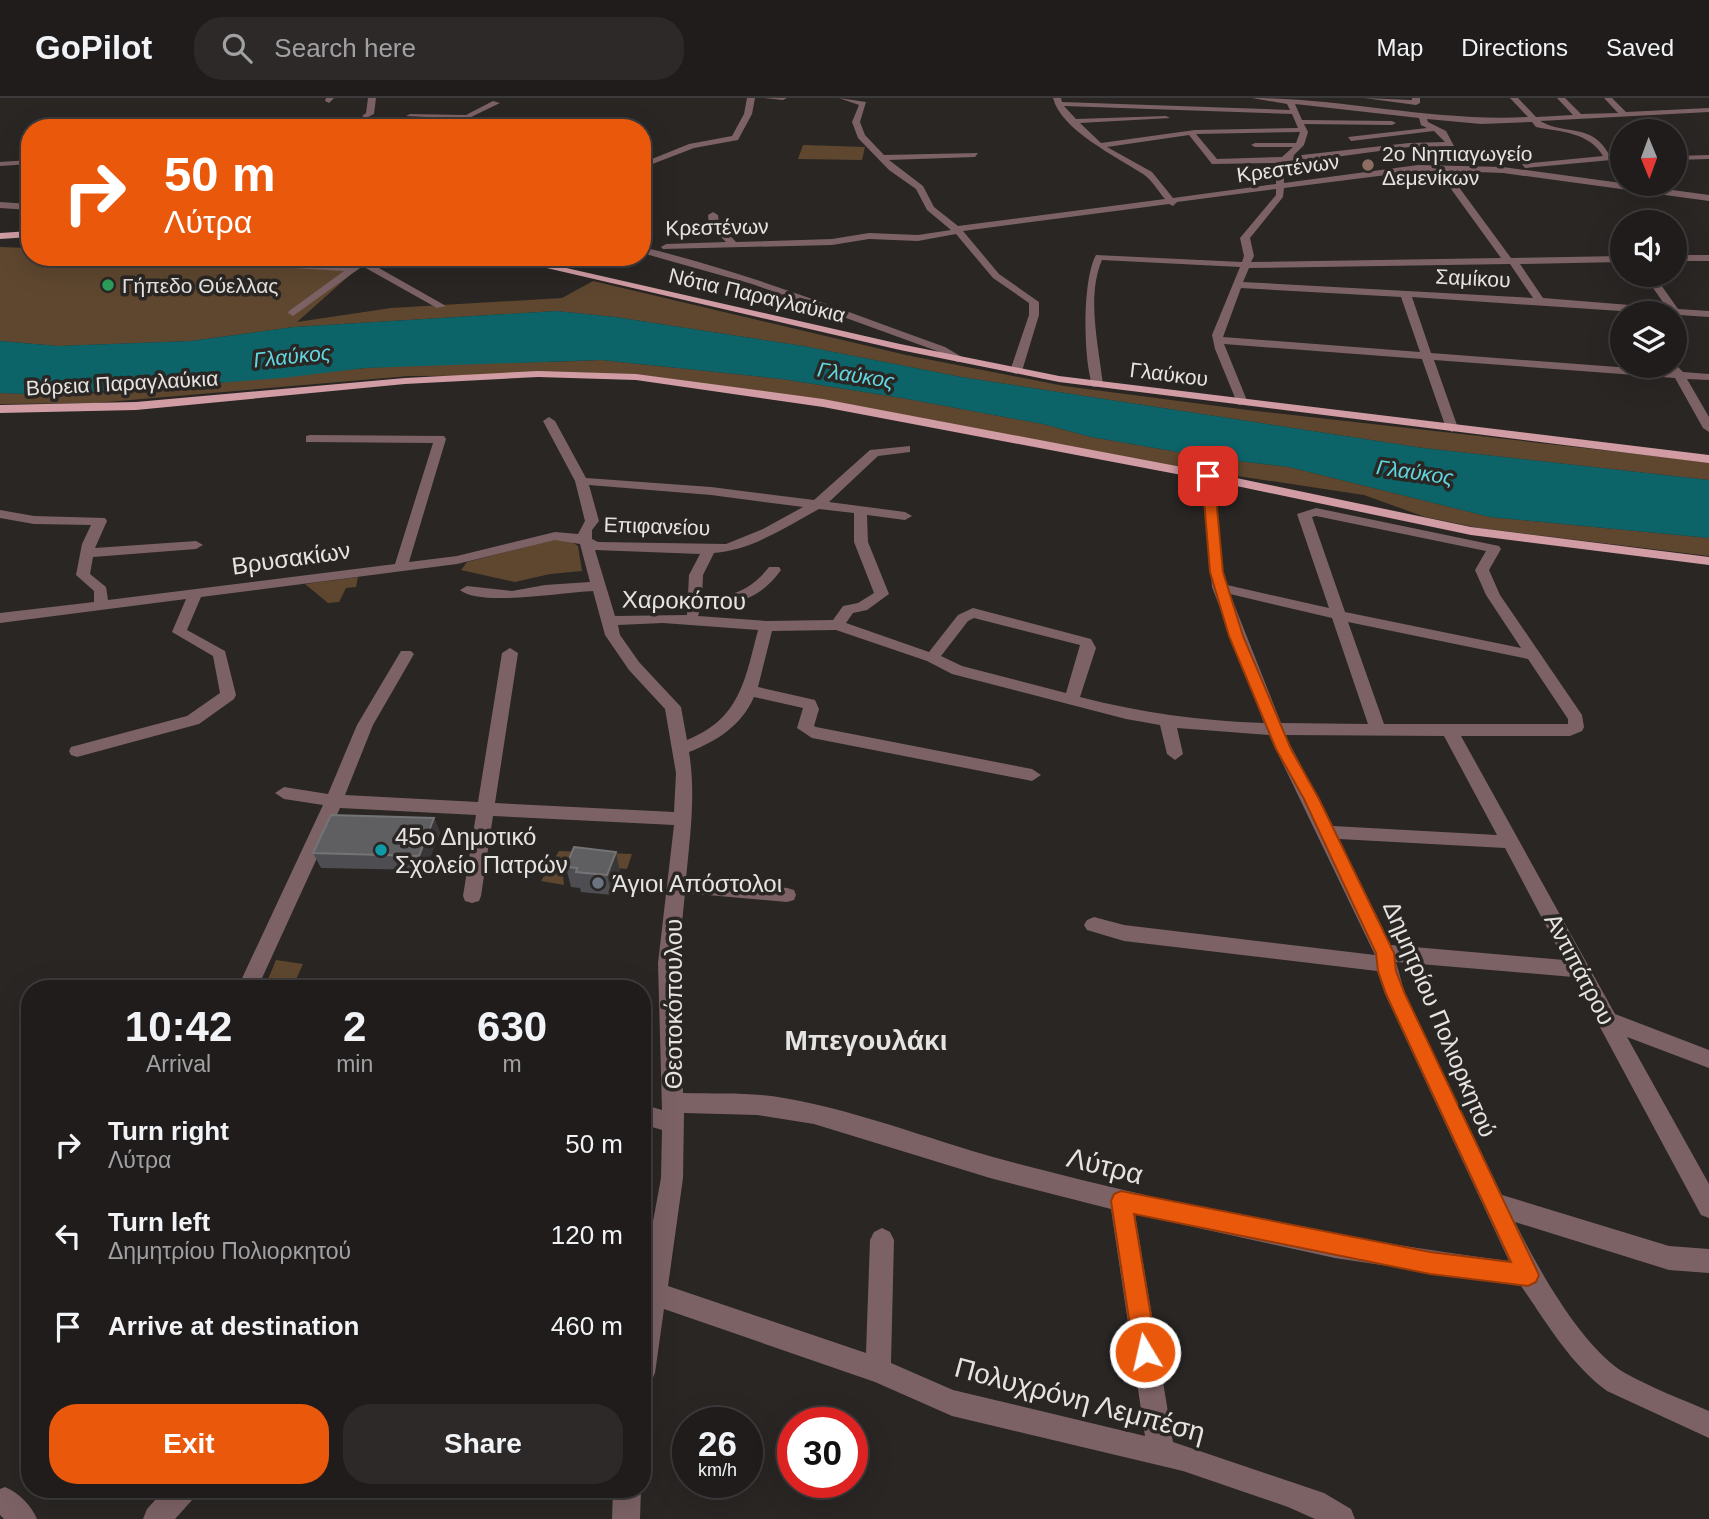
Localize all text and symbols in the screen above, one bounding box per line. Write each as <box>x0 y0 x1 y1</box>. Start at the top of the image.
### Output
search box <box>194 17 684 80</box>
text: GoPilot <box>35 29 152 66</box>
icon: search <box>218 29 256 67</box>
text: Search here <box>274 33 416 63</box>
text: Map <box>1377 34 1423 61</box>
text: Directions <box>1461 34 1568 61</box>
text: Saved <box>1606 34 1674 61</box>
north arrow <box>1610 119 1687 196</box>
map controls <box>1610 119 1687 378</box>
place label: 2ο Νηπιαγωγείο Δεμενίκων <box>1382 142 1532 189</box>
icon: right <box>49 147 140 238</box>
text: 50 m <box>164 147 276 201</box>
street label: Κρεστένων <box>1235 149 1341 187</box>
marker: 2ο Νηπιαγωγείο Δεμενίκων <box>1360 157 1376 173</box>
text: Λύτρα <box>164 204 252 240</box>
button: sound <box>1610 210 1687 287</box>
street label: Κρεστένων <box>665 215 769 239</box>
street label: Νότια Παραγλαύκια <box>666 263 848 327</box>
street label: Σαμίκου <box>1435 265 1511 291</box>
place label: Γήπεδο Θύελλας <box>122 274 278 297</box>
marker: Γήπεδο Θύελλας <box>100 277 116 293</box>
button: layers <box>1610 301 1687 378</box>
water label: Γλαύκος <box>252 340 333 371</box>
water label: Γλαύκος <box>816 358 897 393</box>
street label: Γλαύκου <box>1129 358 1209 390</box>
street label: Βόρεια Παραγλαύκια <box>25 366 219 400</box>
pin <box>1178 446 1238 506</box>
water label: Γλαύκος <box>1375 455 1456 489</box>
icon: arrive <box>1189 457 1227 495</box>
street label: Επιφανείου <box>603 513 711 539</box>
street label: Βρυσακίων <box>230 536 352 580</box>
street label: Χαροκόπου <box>622 585 746 615</box>
place label: 45ο Δημοτικό Σχολείο Πατρών <box>395 823 568 878</box>
marker: 45ο Δημοτικό Σχολείο Πατρών <box>373 842 389 858</box>
place label: Άγιοι Απόστολοι <box>612 870 782 897</box>
marker: Άγιοι Απόστολοι <box>590 875 606 891</box>
street label: Δημητρίου Πολιορκητού <box>1378 897 1502 1141</box>
street label: Αντιπάτρου <box>1539 909 1621 1029</box>
street label: Θεοτοκόπουλου <box>660 919 687 1089</box>
text: 10:42 <box>125 1003 232 1050</box>
text: 2 <box>343 1003 366 1050</box>
text: 630 <box>477 1003 547 1050</box>
district label: Μπεγουλάκι <box>785 1025 947 1056</box>
text: Arrival <box>146 1051 211 1077</box>
text: min <box>336 1051 373 1077</box>
text: m <box>503 1051 522 1077</box>
text: Turn right <box>108 1116 229 1146</box>
icon: right <box>49 1126 87 1164</box>
text: 50 m <box>565 1129 623 1159</box>
street label: Λύτρα <box>1064 1142 1146 1190</box>
text: Λύτρα <box>108 1147 171 1173</box>
text: Turn left <box>108 1207 210 1237</box>
icon: left <box>49 1217 87 1255</box>
text: 120 m <box>551 1220 623 1250</box>
text: Δημητρίου Πολιορκητού <box>108 1238 351 1264</box>
icon: arrive <box>49 1308 87 1346</box>
text: Arrive at destination <box>108 1311 359 1341</box>
text: 460 m <box>551 1311 623 1341</box>
position arrow <box>1108 1315 1182 1389</box>
street label: Πολυχρόνη Λεμπέση <box>951 1352 1209 1448</box>
button: Exit <box>49 1404 329 1484</box>
button: Share <box>343 1404 623 1484</box>
speed limit sign: 30 <box>777 1407 868 1498</box>
text: 26 <box>698 1424 737 1463</box>
text: km/h <box>698 1460 737 1480</box>

